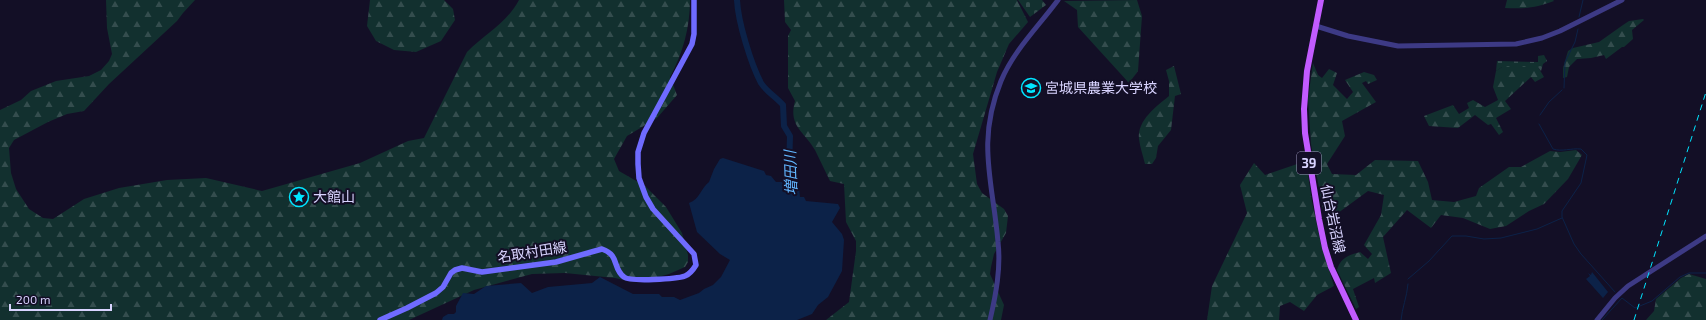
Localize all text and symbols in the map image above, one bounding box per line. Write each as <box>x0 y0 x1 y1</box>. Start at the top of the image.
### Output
school or university icon: 宮城県農業大学校 <box>1020 77 1042 99</box>
place label: 宮城県農業大学校 <box>1045 79 1157 96</box>
water label: 増田川 <box>780 148 800 196</box>
road number: 39 <box>1297 152 1321 174</box>
street label: 仙台岩沼線 <box>1318 183 1349 255</box>
place icon: 大館山 <box>288 186 310 208</box>
place label: 大館山 <box>313 188 355 205</box>
street label: 名取村田線 <box>496 238 568 265</box>
scale bar <box>10 286 111 312</box>
text: 200 m <box>16 292 50 306</box>

